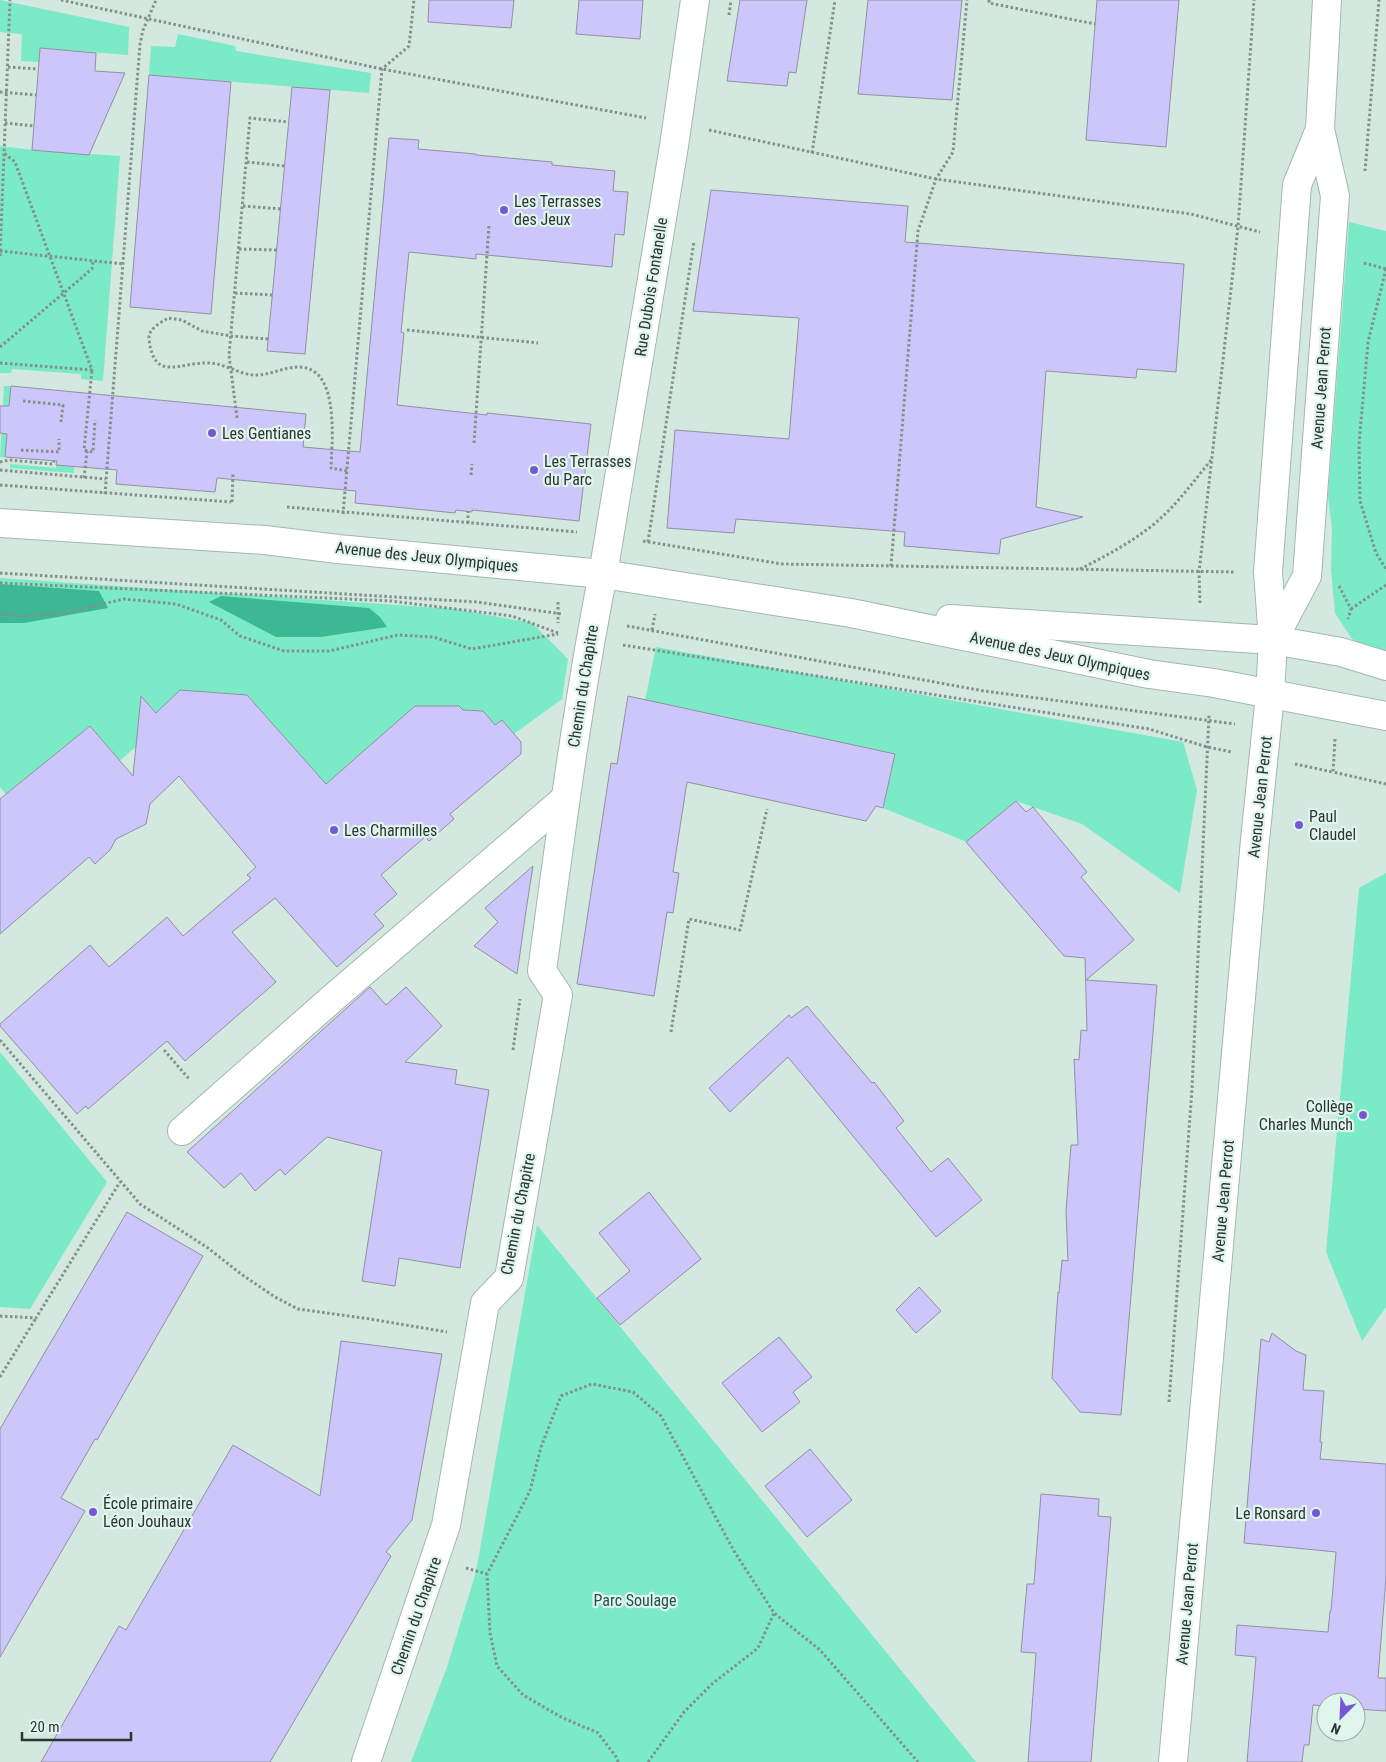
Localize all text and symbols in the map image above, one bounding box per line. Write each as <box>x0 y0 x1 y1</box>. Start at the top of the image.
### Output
place label: Les Terrasses des Jeux <box>514 192 601 229</box>
marker: Les Terrasses des Jeux <box>498 204 510 216</box>
street label: Rue Dubois Fontanelle <box>631 216 671 358</box>
street label: Avenue Jean Perrot <box>1307 326 1335 450</box>
place label: Les Gentianes <box>222 424 311 443</box>
marker: Les Gentianes <box>206 427 218 439</box>
place label: Les Terrasses du Parc <box>544 452 631 489</box>
marker: Les Terrasses du Parc <box>528 464 540 476</box>
street label: Avenue des Jeux Olympiques <box>335 538 519 576</box>
street label: Chemin du Chapitre <box>564 623 602 749</box>
street label: Avenue des Jeux Olympiques <box>968 628 1152 684</box>
street label: Avenue Jean Perrot <box>1244 735 1276 859</box>
place label: Paul Claudel <box>1309 807 1356 844</box>
marker: Paul Claudel <box>1293 819 1305 831</box>
place label: Les Charmilles <box>344 821 437 840</box>
marker: Les Charmilles <box>328 824 340 836</box>
place label: Collège Charles Munch <box>1259 1097 1353 1134</box>
marker: Collège Charles Munch <box>1357 1109 1369 1121</box>
street label: Avenue Jean Perrot <box>1208 1139 1238 1263</box>
street label: Chemin du Chapitre <box>497 1151 539 1277</box>
place label: École primaire Léon Jouhaux <box>103 1494 193 1531</box>
place label: Le Ronsard <box>1235 1504 1306 1523</box>
marker: École primaire Léon Jouhaux <box>87 1506 99 1518</box>
marker: Le Ronsard <box>1310 1507 1322 1519</box>
street label: Avenue Jean Perrot <box>1172 1542 1202 1666</box>
street label: Chemin du Chapitre <box>387 1554 445 1678</box>
park label: Parc Soulage <box>593 1591 677 1610</box>
north arrow <box>1316 1692 1366 1742</box>
scale bar <box>22 1710 131 1742</box>
text: 20 m <box>30 1718 60 1736</box>
text: N <box>1329 1720 1343 1738</box>

